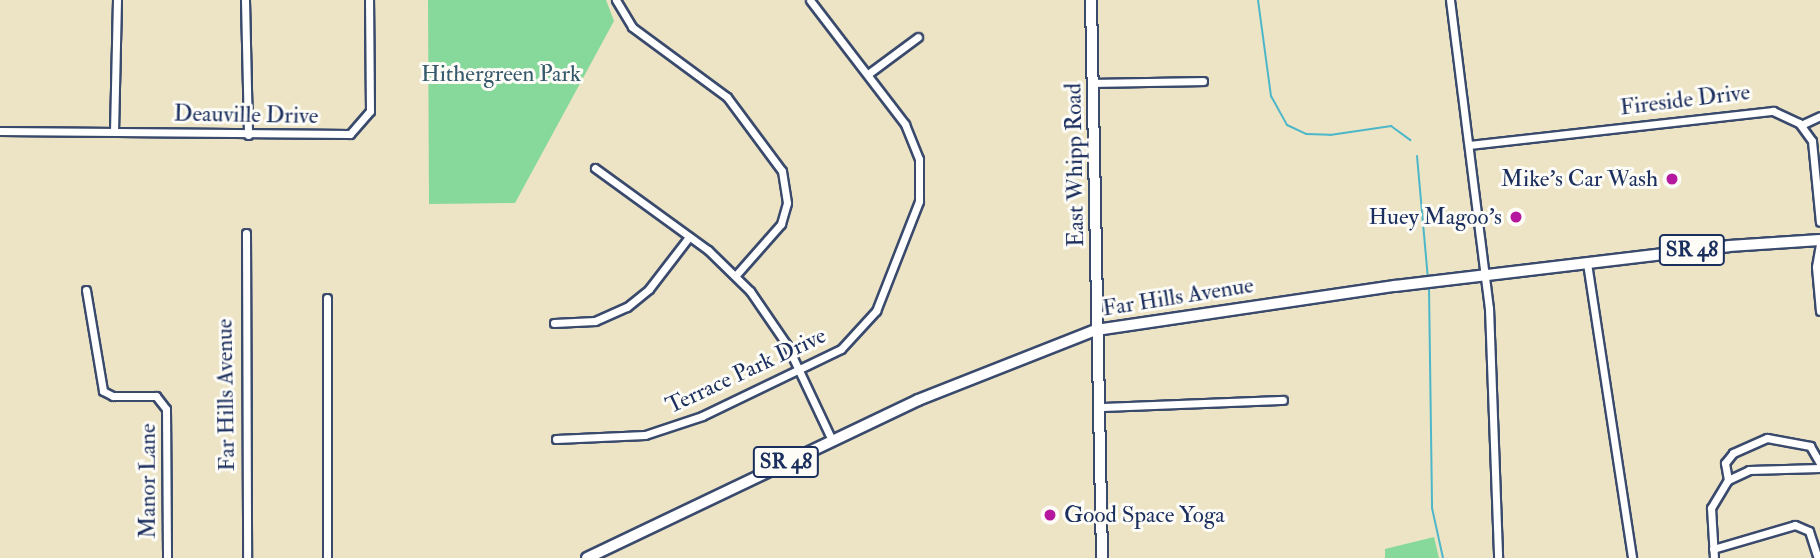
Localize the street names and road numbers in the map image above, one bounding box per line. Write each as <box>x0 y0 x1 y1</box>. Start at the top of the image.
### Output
street label: Fireside Drive <box>1618 78 1752 122</box>
street label: East Whipp Road <box>1060 83 1090 247</box>
street label: Deauville Drive <box>173 100 319 130</box>
road number: SR 48 <box>1659 232 1725 268</box>
street label: Far Hills Avenue <box>1100 271 1256 323</box>
street label: Far Hills Avenue <box>211 318 241 472</box>
street label: Terrace Park Drive <box>662 322 830 420</box>
street label: Manor Lane <box>134 423 162 539</box>
road number: SR 48 <box>753 444 819 480</box>

